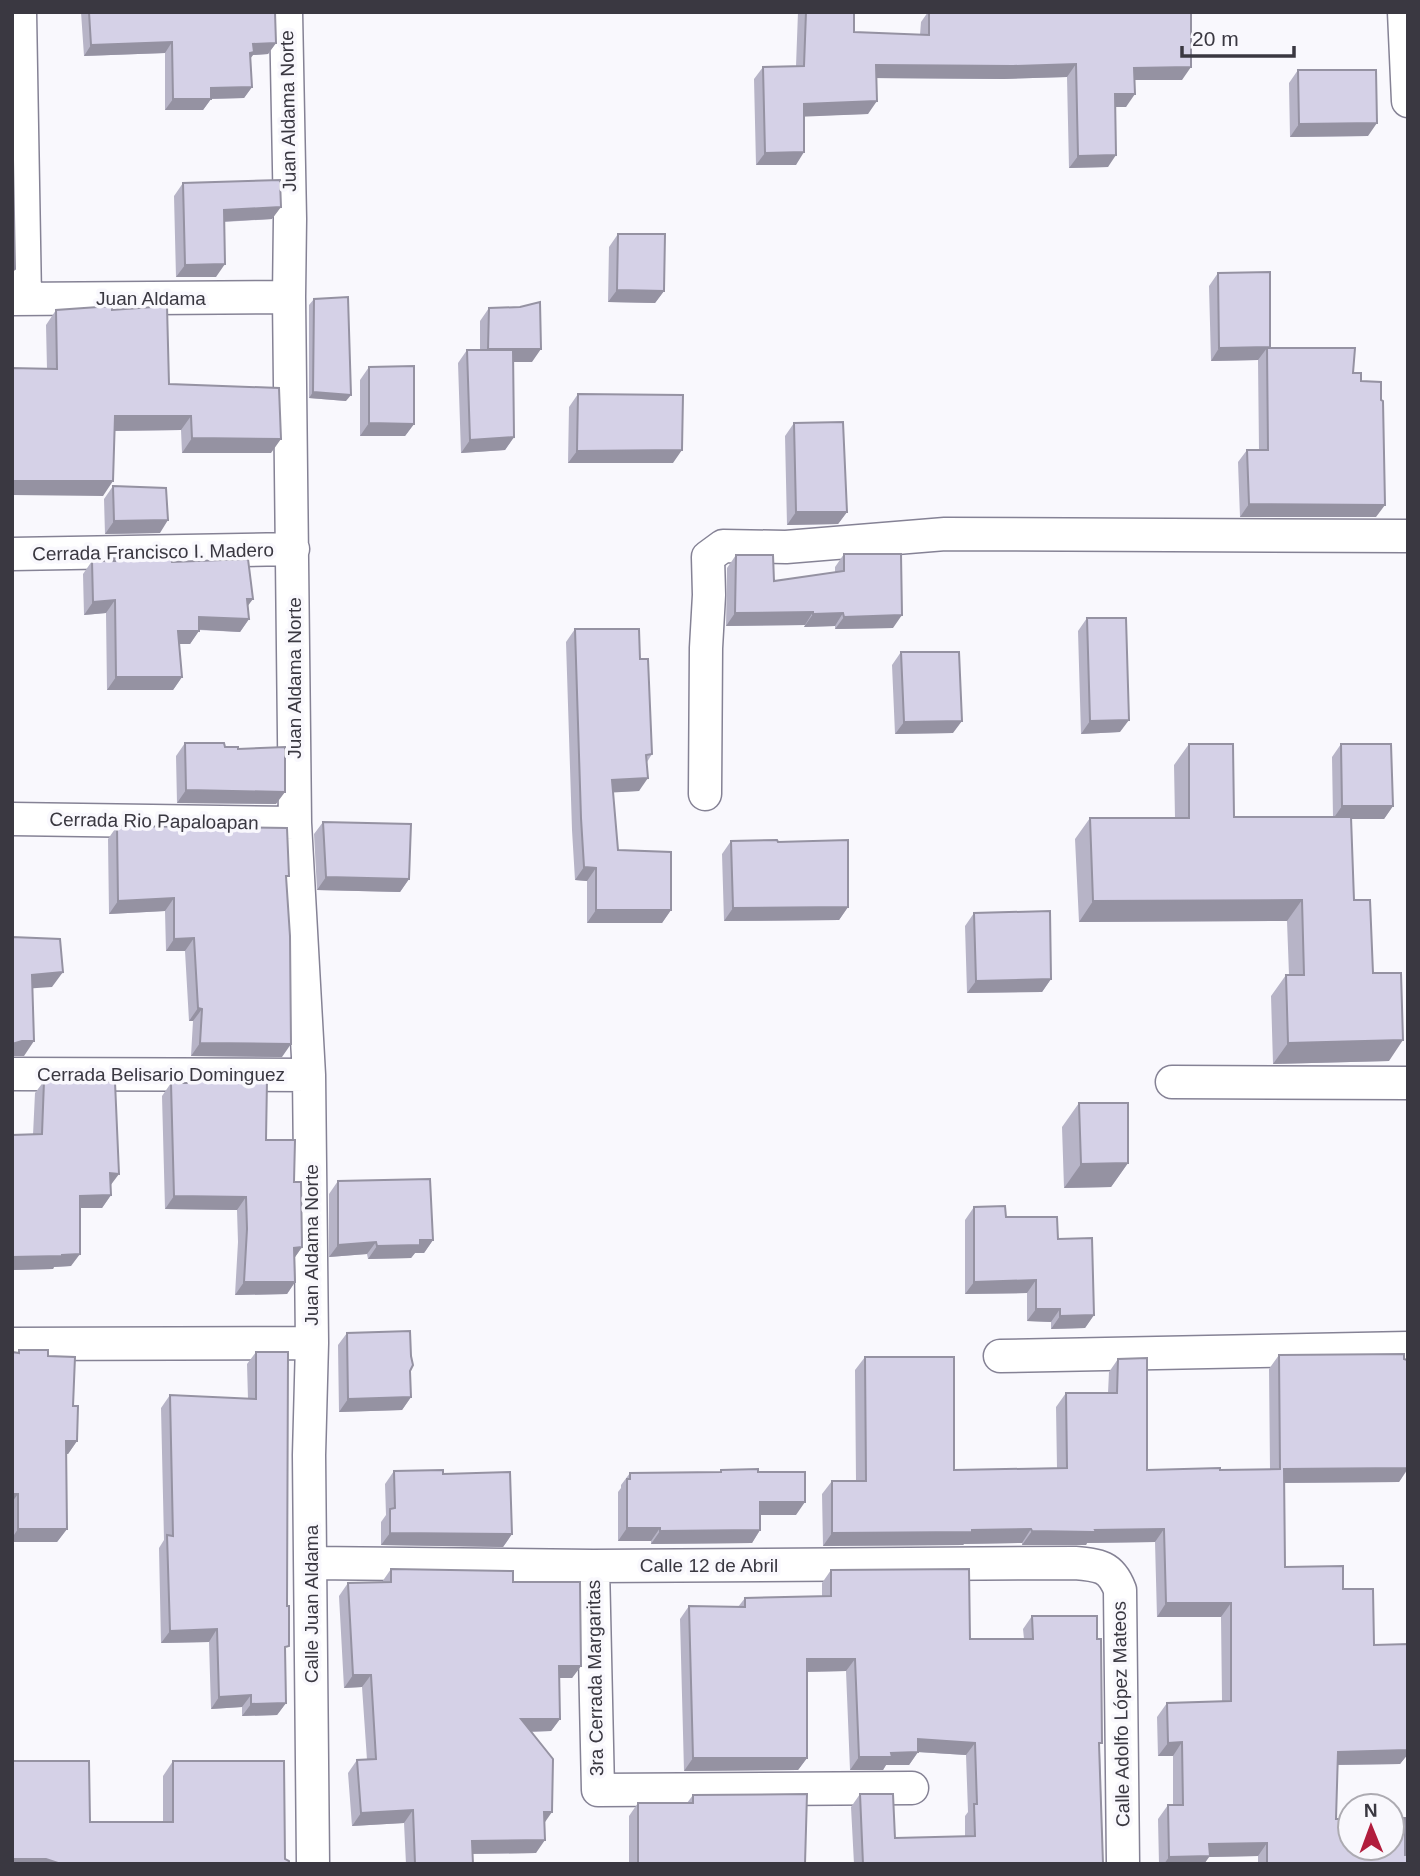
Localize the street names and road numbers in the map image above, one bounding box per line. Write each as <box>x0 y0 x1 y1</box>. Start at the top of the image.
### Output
street label: Juan Aldama Norte <box>276 30 300 192</box>
street label: Juan Aldama <box>96 288 206 309</box>
street label: Cerrada Francisco I. Madero <box>32 539 274 565</box>
street label: Juan Aldama Norte <box>284 597 305 759</box>
street label: Cerrada Rio Papaloapan <box>49 809 259 833</box>
street label: Cerrada Belisario Dominguez <box>37 1064 285 1085</box>
street label: Juan Aldama Norte <box>301 1164 322 1326</box>
street label: Calle Juan Aldama <box>301 1524 322 1683</box>
street label: Calle 12 de Abril <box>640 1555 778 1576</box>
street label: 3ra Cerrada Margaritas <box>583 1580 607 1776</box>
street label: Calle Adolfo López Mateos <box>1109 1601 1133 1827</box>

